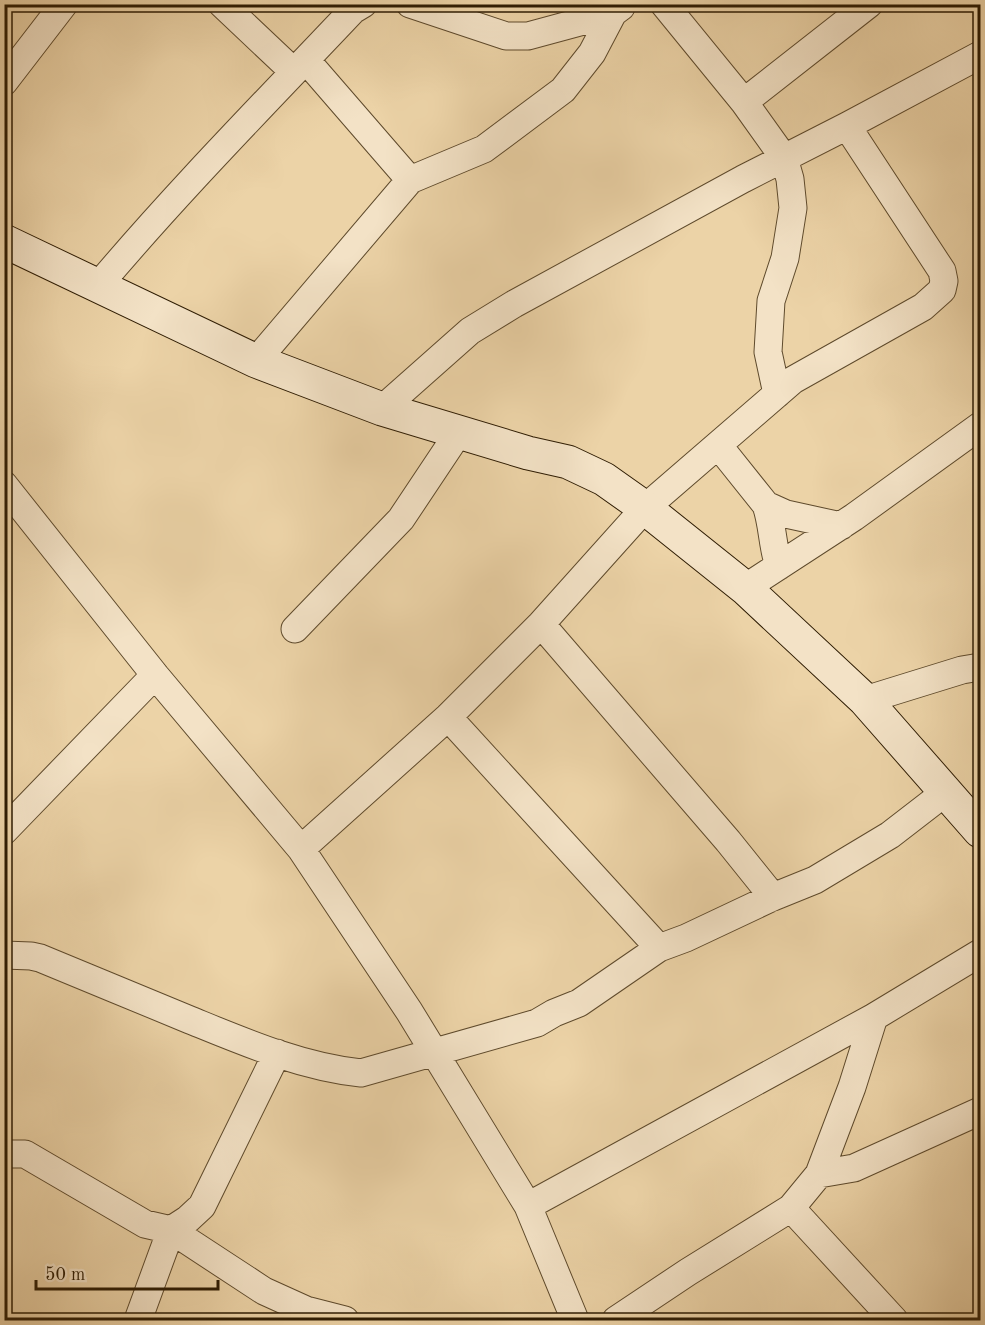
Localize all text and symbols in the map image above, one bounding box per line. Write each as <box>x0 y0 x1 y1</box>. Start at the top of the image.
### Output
scale bar <box>36 1253 218 1291</box>
text: 50 m <box>45 1266 85 1284</box>

